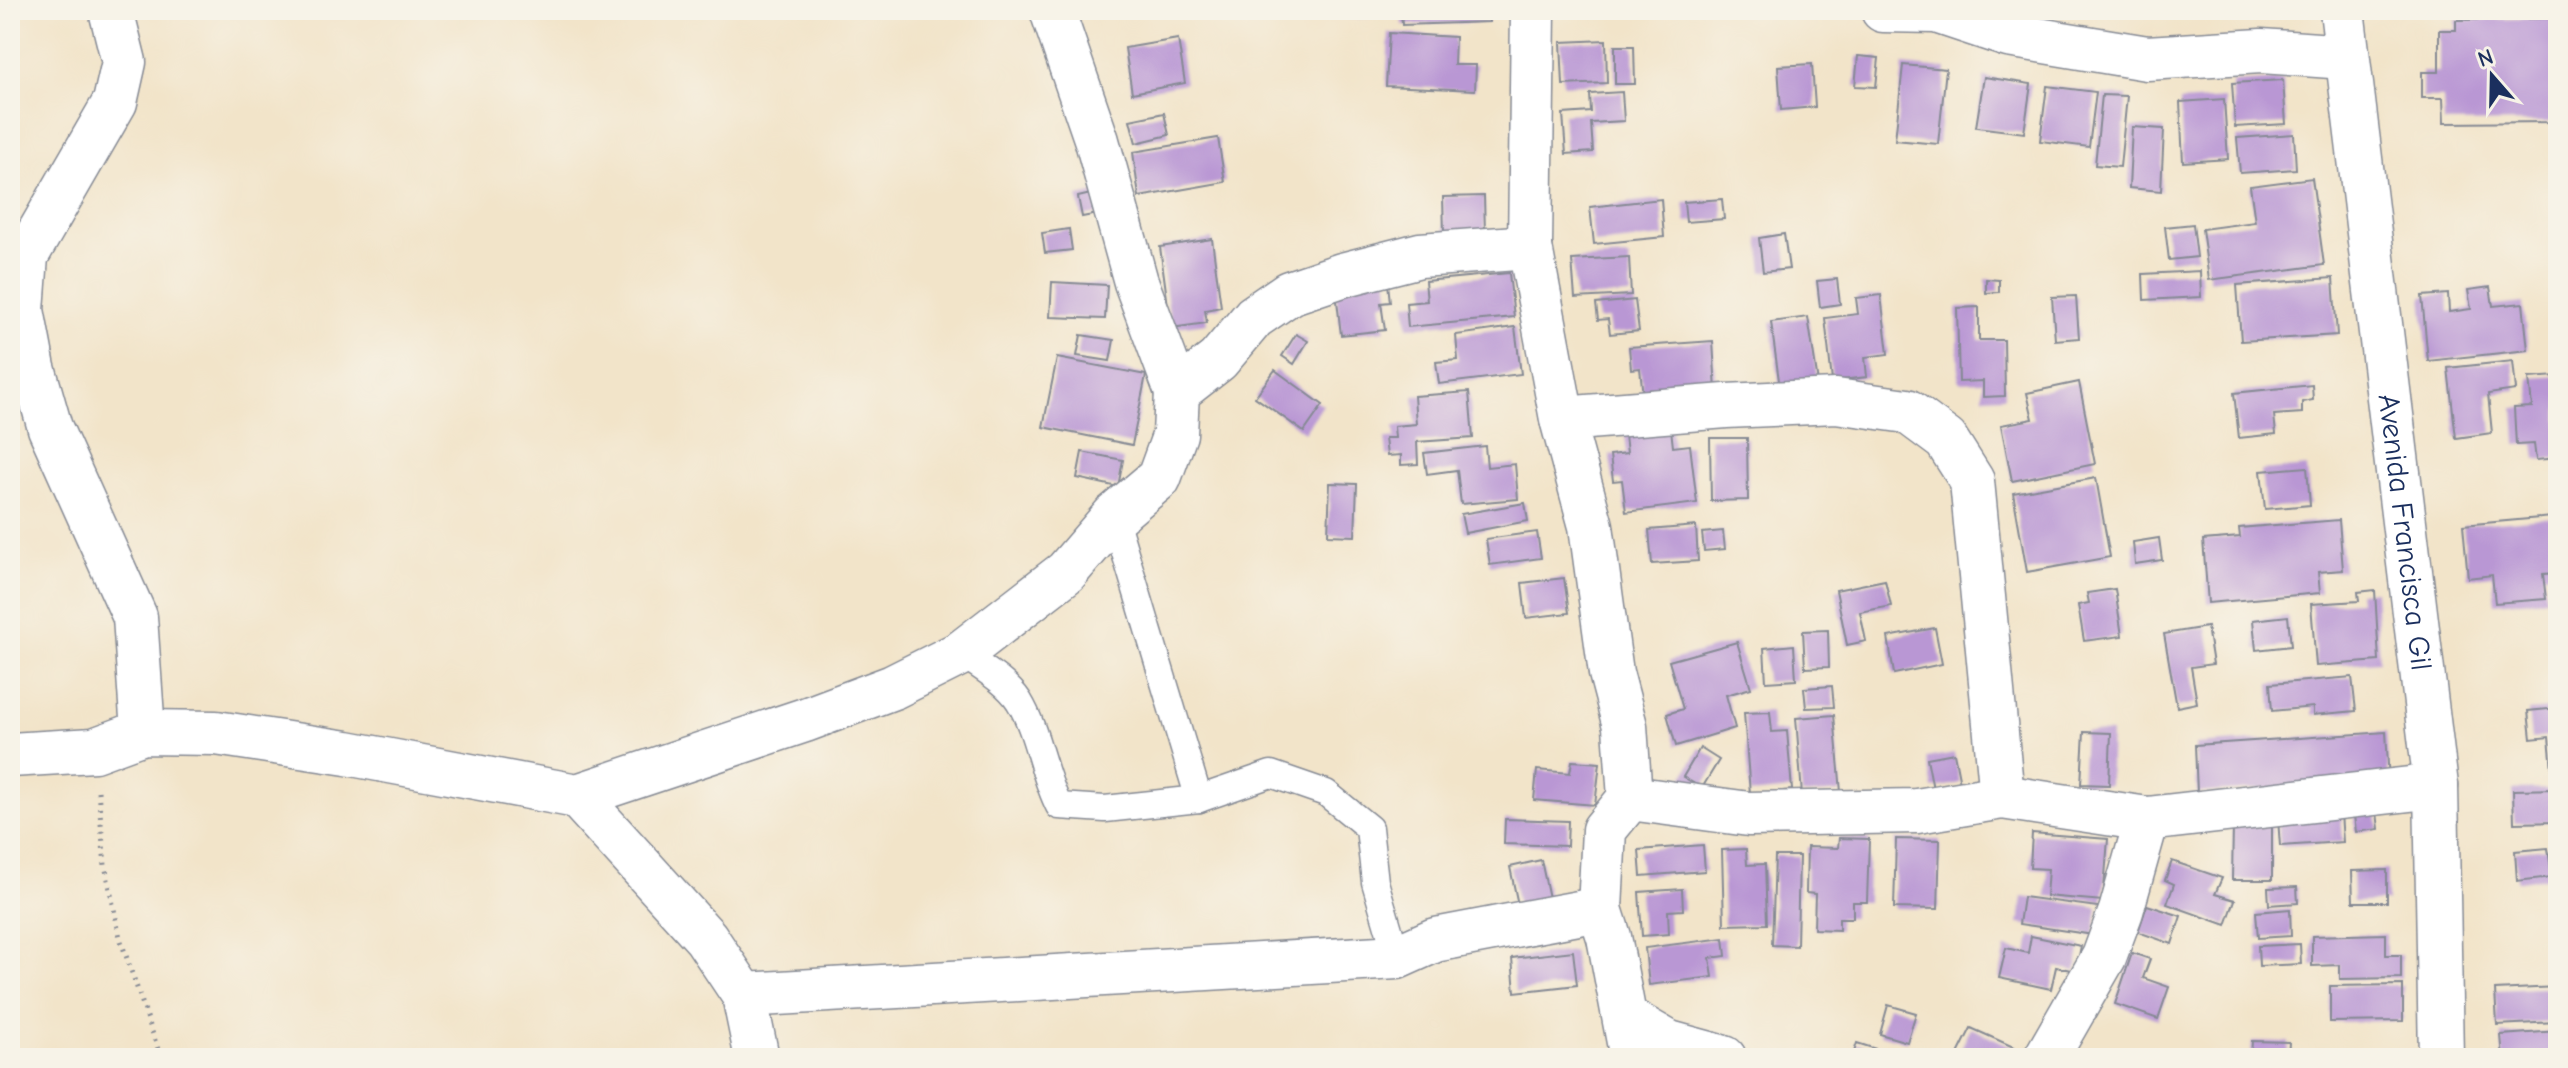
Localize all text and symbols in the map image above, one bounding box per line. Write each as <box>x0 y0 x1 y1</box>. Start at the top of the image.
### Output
north arrow <box>2452 36 2532 116</box>
text: N <box>2474 43 2497 73</box>
street label: Avenida Francisca Gil <box>2371 392 2439 673</box>

